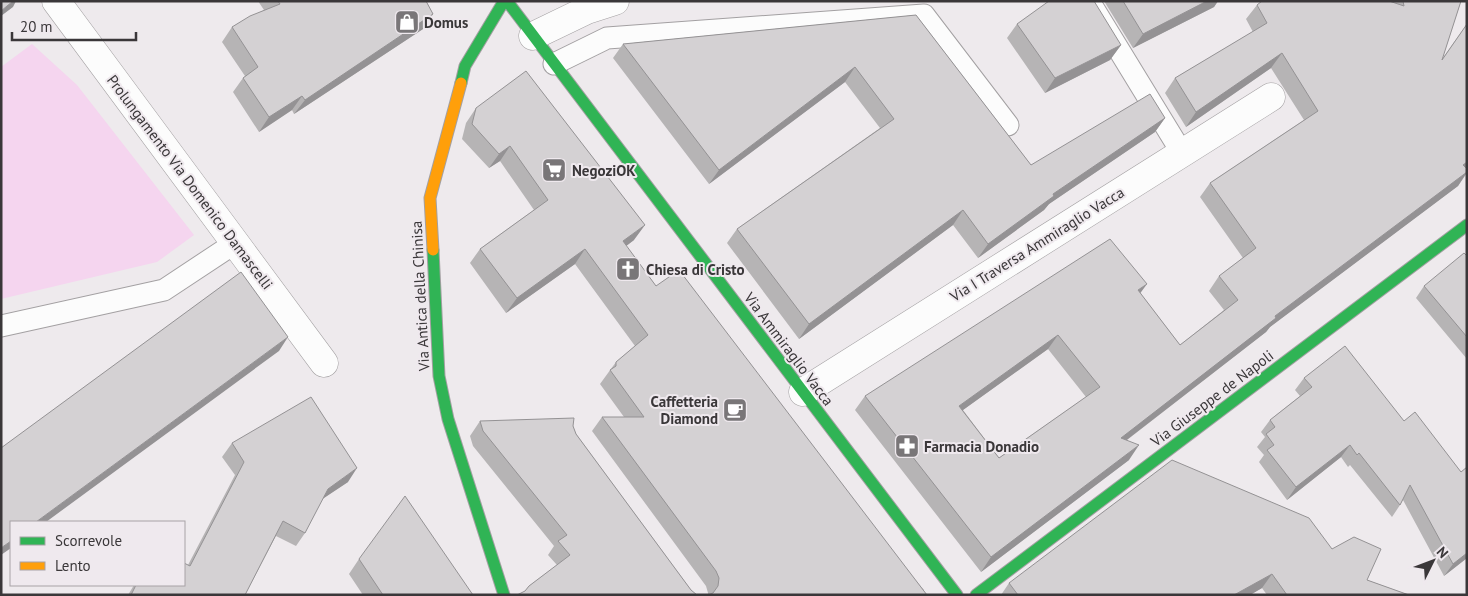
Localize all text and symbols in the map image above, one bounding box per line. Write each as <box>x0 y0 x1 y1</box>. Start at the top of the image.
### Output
shop icon: Domus <box>394 9 420 35</box>
scale bar <box>12 10 136 42</box>
place label: Domus <box>424 13 468 32</box>
text: 20 m <box>20 17 53 36</box>
street label: Prolungamento Via Domenico Damascelli <box>103 71 277 293</box>
supermarket icon: NegoziOK <box>541 157 567 183</box>
place label: NegoziOK <box>572 161 636 180</box>
street label: Via I Traversa Ammiraglio Vacca <box>946 182 1128 306</box>
street label: Via Antica della Chinisa <box>407 220 433 373</box>
church icon: Chiesa di Cristo <box>615 256 641 282</box>
place label: Chiesa di Cristo <box>646 260 745 279</box>
street label: Via Ammiraglio Vacca <box>740 288 838 409</box>
street label: Via Giuseppe de Napoli <box>1146 346 1277 451</box>
place label: Caffetteria Diamond <box>651 392 718 428</box>
cafe icon: Caffetteria Diamond <box>722 397 748 423</box>
pharmacy icon: Farmacia Donadio <box>894 433 920 459</box>
place label: Farmacia Donadio <box>924 437 1039 456</box>
legend <box>10 521 185 586</box>
text: Scorrevole <box>55 531 122 550</box>
north arrow <box>1408 536 1458 586</box>
text: N <box>1433 543 1452 562</box>
text: Lento <box>55 556 91 575</box>

